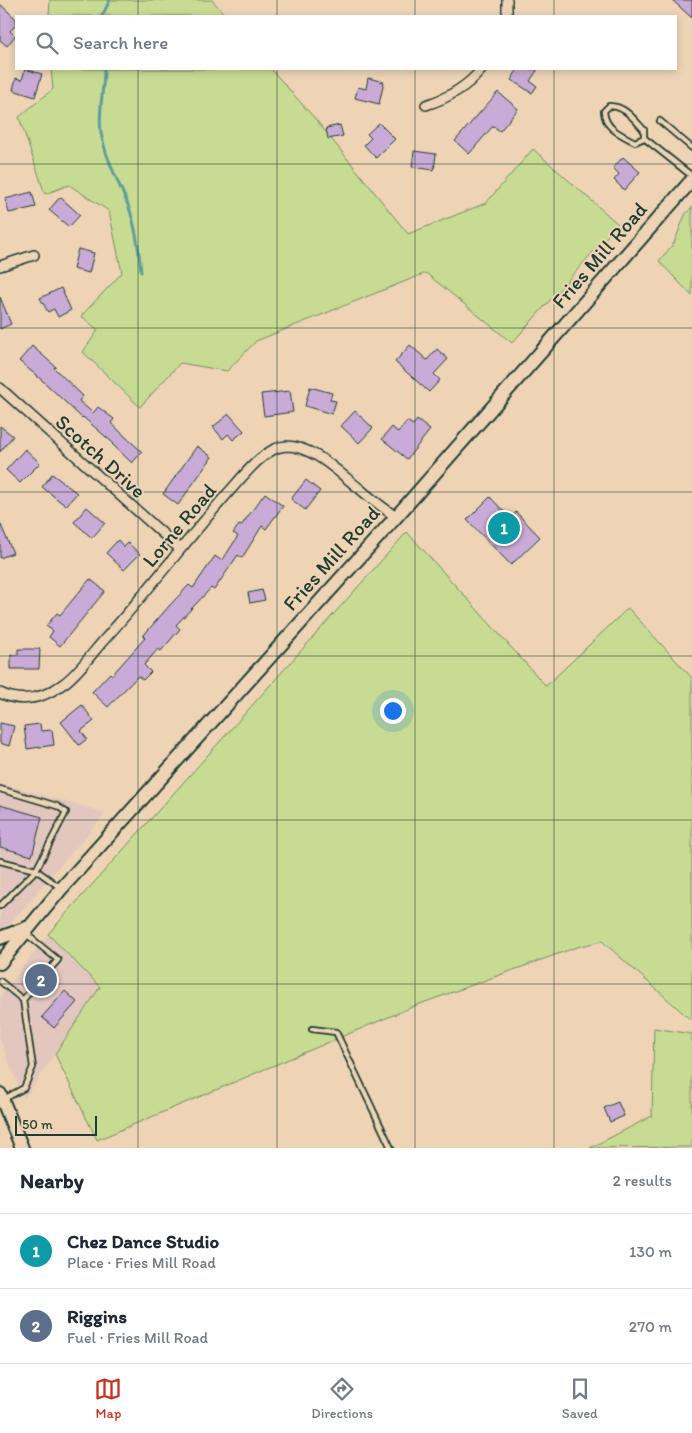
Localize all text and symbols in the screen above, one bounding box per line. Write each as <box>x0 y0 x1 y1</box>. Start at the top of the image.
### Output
search box <box>15 15 677 70</box>
icon: search <box>33 29 61 57</box>
text: Search here <box>73 31 168 54</box>
street label: Fries Mill Road <box>546 197 652 313</box>
street label: Scotch Drive <box>51 409 151 503</box>
street label: Lorne Road <box>137 478 222 572</box>
street label: Fries Mill Road <box>277 500 385 616</box>
pin: 1 <box>488 509 520 547</box>
your location <box>380 698 406 724</box>
pin: 2 <box>25 961 57 999</box>
scale bar <box>15 1113 98 1136</box>
text: 50 m <box>22 1116 53 1133</box>
text: Nearby <box>20 1168 84 1193</box>
text: 2 results <box>612 1171 672 1190</box>
text: Chez Dance Studio <box>67 1230 219 1253</box>
text: 1 <box>32 1242 40 1261</box>
text: 130 m <box>629 1242 672 1261</box>
text: Place · Fries Mill Road <box>67 1253 216 1272</box>
text: Riggins <box>67 1305 127 1328</box>
text: 2 <box>32 1317 40 1336</box>
text: 270 m <box>629 1317 672 1336</box>
text: Fuel · Fries Mill Road <box>67 1328 208 1347</box>
tab: Map <box>94 1375 122 1422</box>
tab: Directions <box>311 1375 373 1422</box>
tab: Saved <box>562 1375 598 1422</box>

